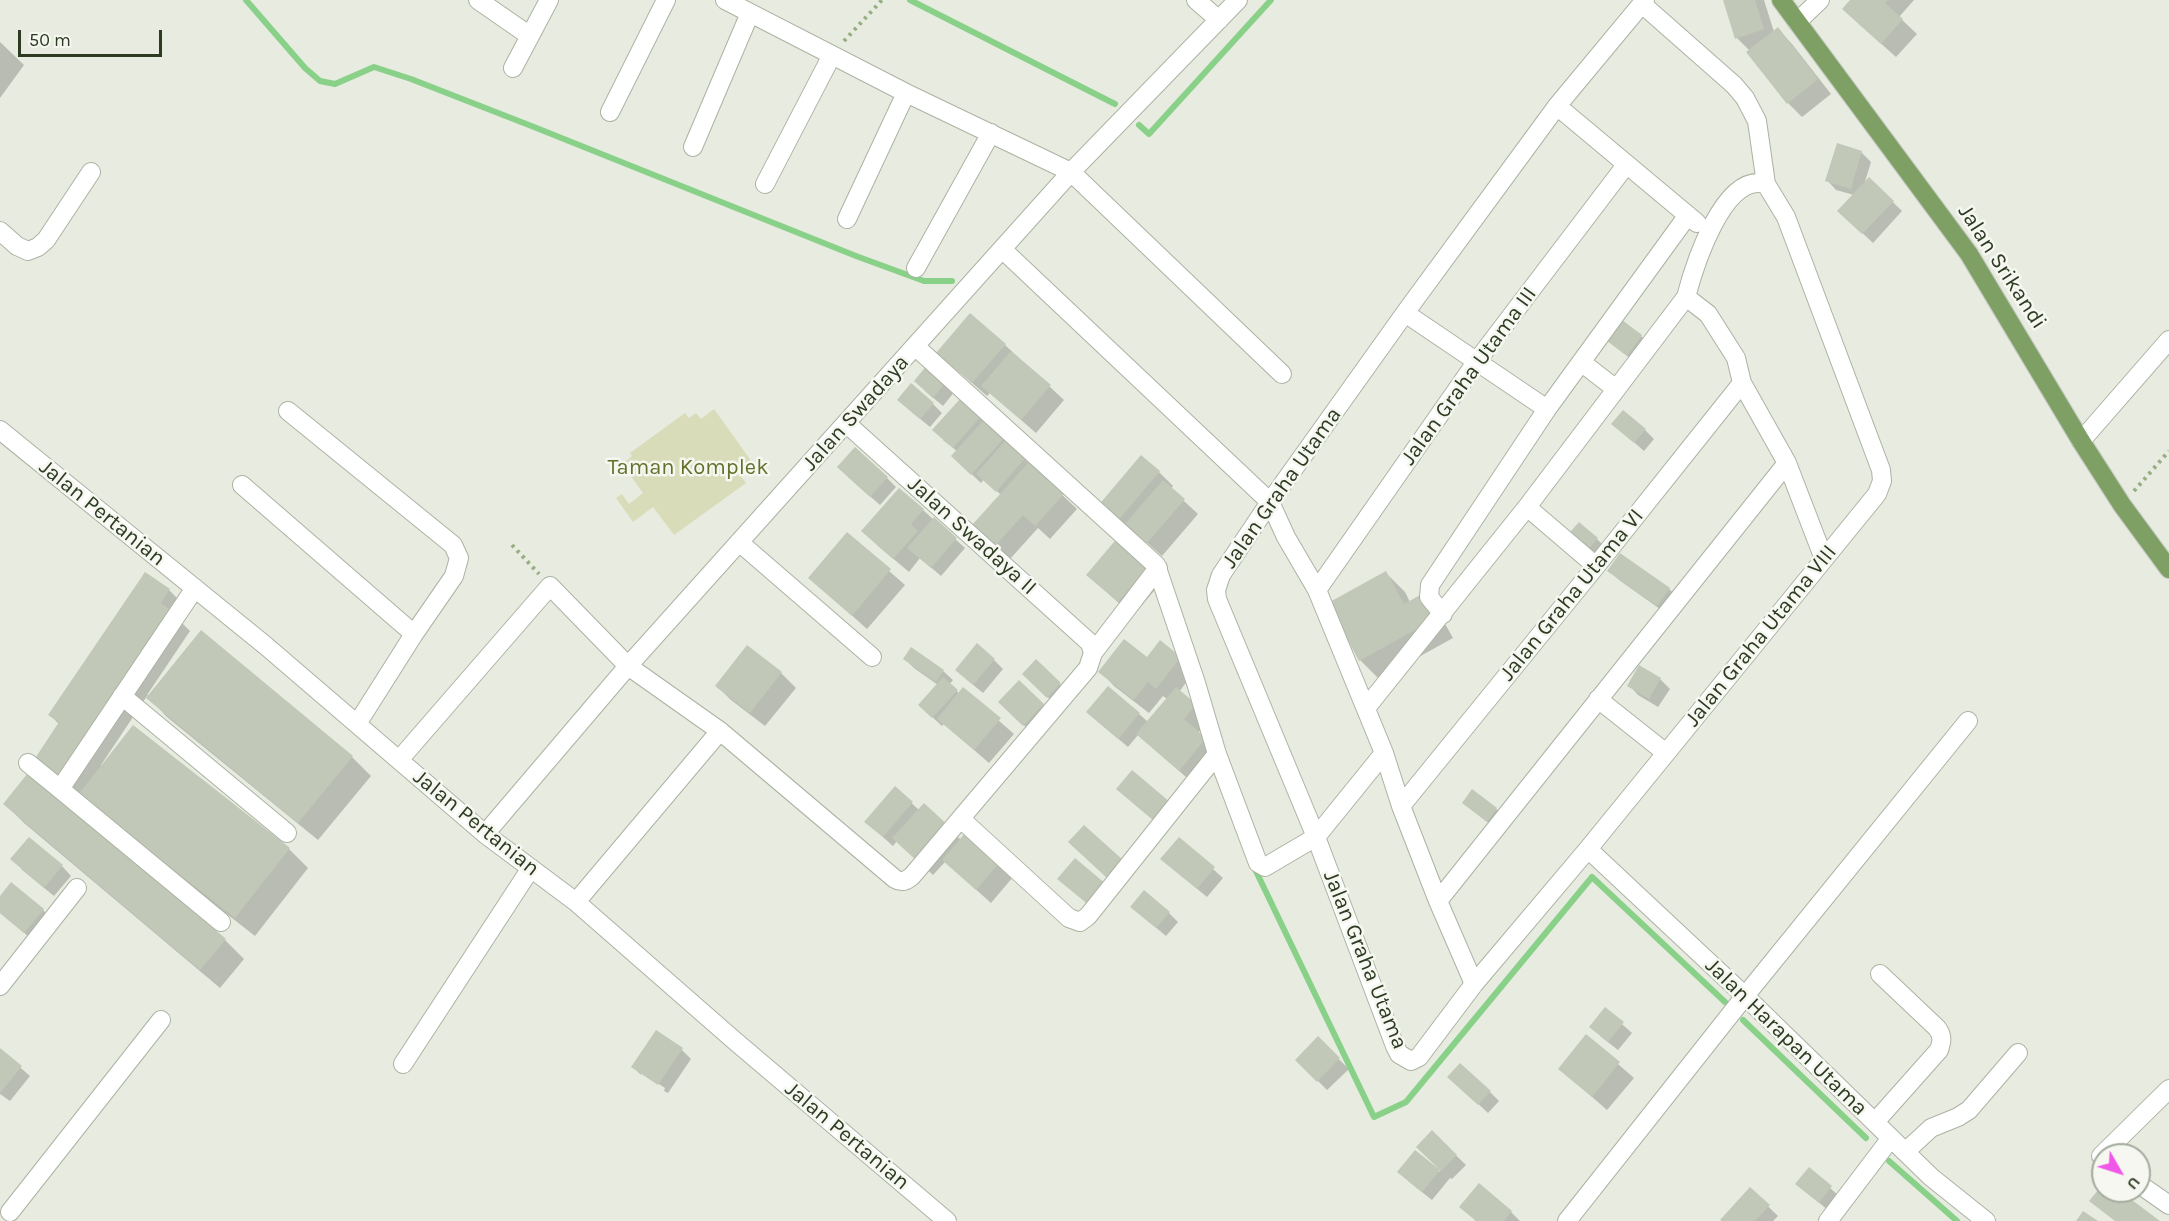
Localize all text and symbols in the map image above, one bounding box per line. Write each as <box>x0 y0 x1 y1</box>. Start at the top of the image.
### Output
scale bar <box>21 18 165 56</box>
text: 50 m <box>29 29 71 51</box>
street label: Jalan Srikandi <box>1952 200 2052 334</box>
street label: Jalan Graha Utama III <box>1396 282 1542 470</box>
street label: Jalan Swadaya <box>797 350 915 476</box>
street label: Jalan Graha Utama <box>1217 403 1347 573</box>
street label: Jalan Pertanian <box>34 454 170 572</box>
park label: Taman Komplek <box>607 455 769 481</box>
street label: Jalan Swadaya II <box>902 471 1042 601</box>
street label: Jalan Graha Utama VI <box>1494 504 1650 686</box>
street label: Jalan Graha Utama VIII <box>1680 540 1842 732</box>
street label: Jalan Pertanian <box>408 764 544 882</box>
street label: Jalan Graha Utama <box>1317 867 1413 1053</box>
street label: Jalan Harapan Utama <box>1699 953 1873 1121</box>
street label: Jalan Pertanian <box>779 1076 915 1196</box>
north arrow <box>2091 1143 2151 1203</box>
text: U <box>2123 1173 2145 1194</box>

